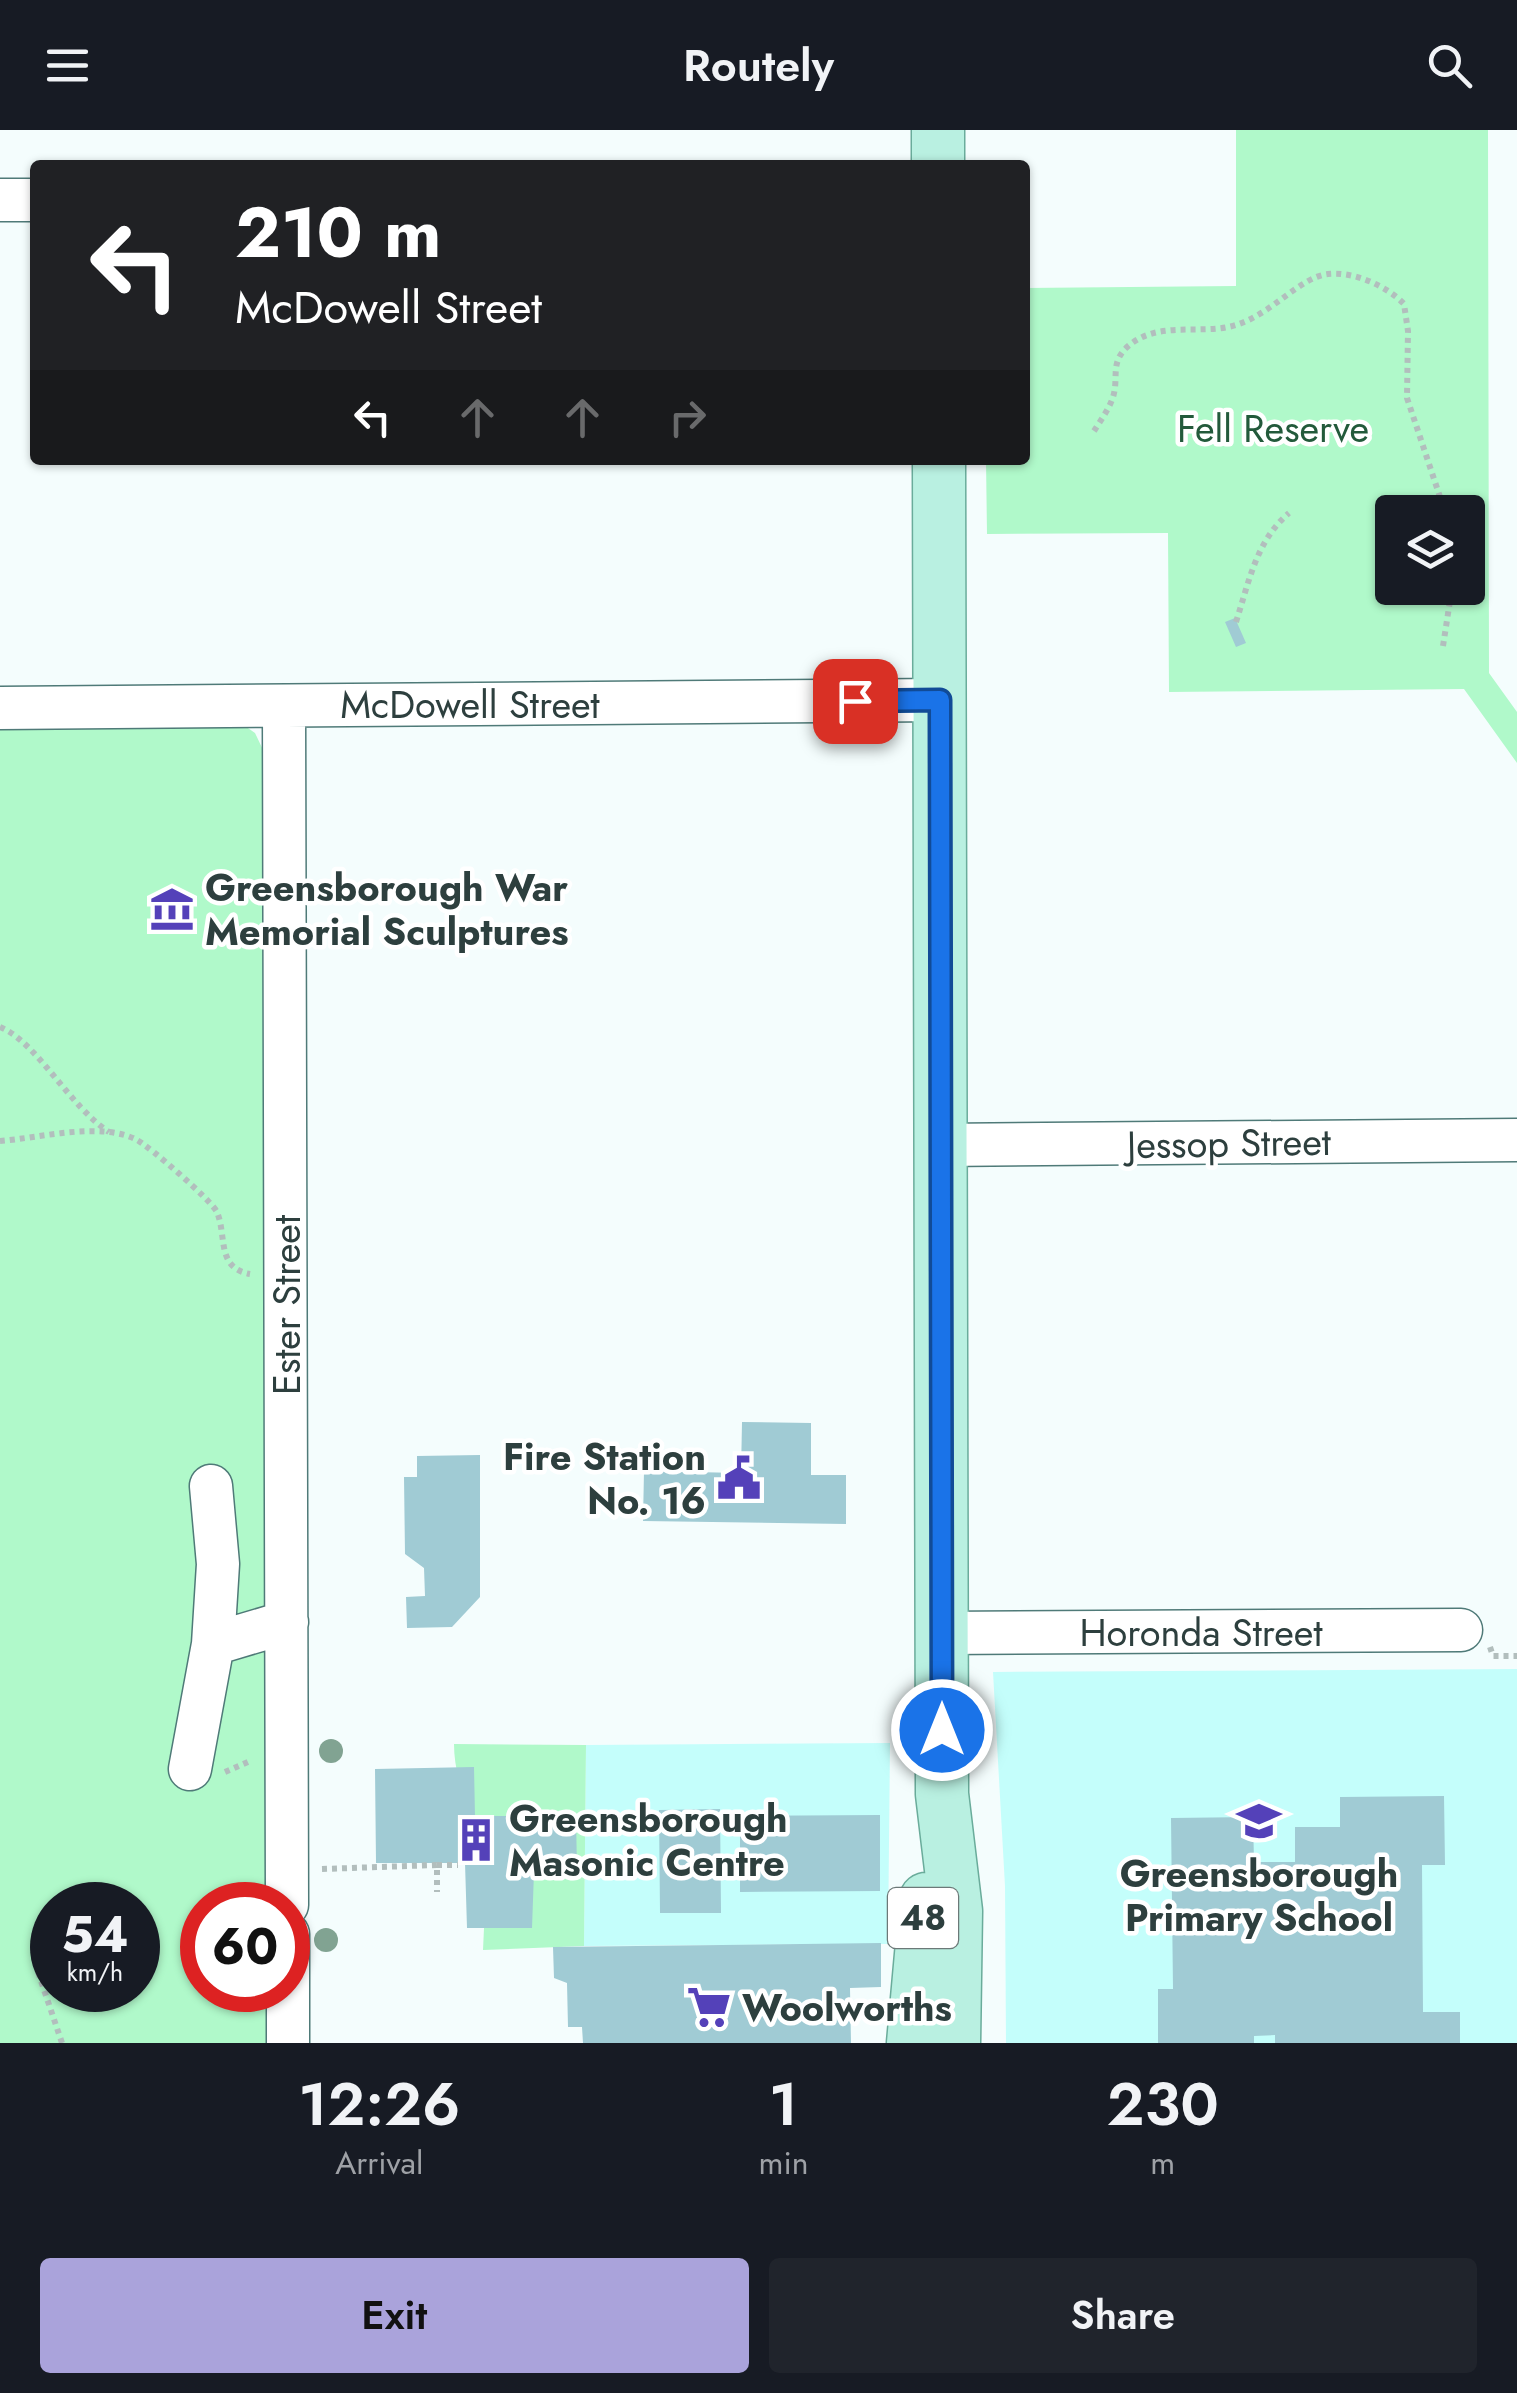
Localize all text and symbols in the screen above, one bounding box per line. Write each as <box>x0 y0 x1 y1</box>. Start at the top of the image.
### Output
text: Routely <box>683 33 834 98</box>
icon: menu <box>40 38 95 93</box>
icon: search <box>1422 38 1477 93</box>
text: 210 m <box>235 182 441 283</box>
icon: left <box>70 200 200 330</box>
text: McDowell Street <box>235 275 542 340</box>
icon: left <box>345 390 400 445</box>
icon: ahead <box>450 390 505 445</box>
icon: ahead <box>555 390 610 445</box>
icon: right <box>660 390 715 445</box>
park label: Fell Reserve <box>1177 401 1369 456</box>
map controls <box>1375 495 1485 605</box>
button: layers <box>1375 495 1485 605</box>
pin <box>813 659 898 744</box>
icon: arrive <box>828 674 883 729</box>
street label: McDowell Street <box>340 677 600 732</box>
place label: Greensborough War Memorial Sculptures <box>205 860 569 959</box>
museum icon: Greensborough War Memorial Sculptures <box>148 885 196 933</box>
street label: Jessop Street <box>1122 1114 1331 1172</box>
street label: Ester Street <box>259 1215 314 1395</box>
place label: Fire Station No. 16 <box>503 1429 706 1528</box>
public building icon: Fire Station No. 16 <box>715 1454 763 1502</box>
street label: Horonda Street <box>1079 1605 1323 1660</box>
position arrow <box>890 1678 994 1782</box>
place label: Greensborough Masonic Centre <box>509 1791 788 1890</box>
school or university icon: Greensborough Primary School <box>1235 1797 1283 1845</box>
building icon: Greensborough Masonic Centre <box>452 1816 500 1864</box>
place label: Greensborough Primary School <box>1120 1846 1398 1945</box>
speed limit sign: 60 <box>180 1882 310 2012</box>
road number: 48 <box>888 1888 958 1948</box>
text: 54 <box>61 1898 129 1971</box>
text: km/h <box>67 1954 123 1990</box>
place label: Woolworths <box>742 1980 952 2035</box>
supermarket icon: Woolworths <box>685 1983 733 2031</box>
text: 12:26 <box>298 2061 460 2148</box>
text: 1 <box>769 2061 798 2148</box>
text: 230 <box>1107 2061 1219 2148</box>
text: Arrival <box>335 2140 423 2186</box>
text: min <box>759 2140 809 2186</box>
text: m <box>1150 2140 1175 2186</box>
button: Exit <box>40 2258 749 2373</box>
button: Share <box>769 2258 1477 2373</box>

